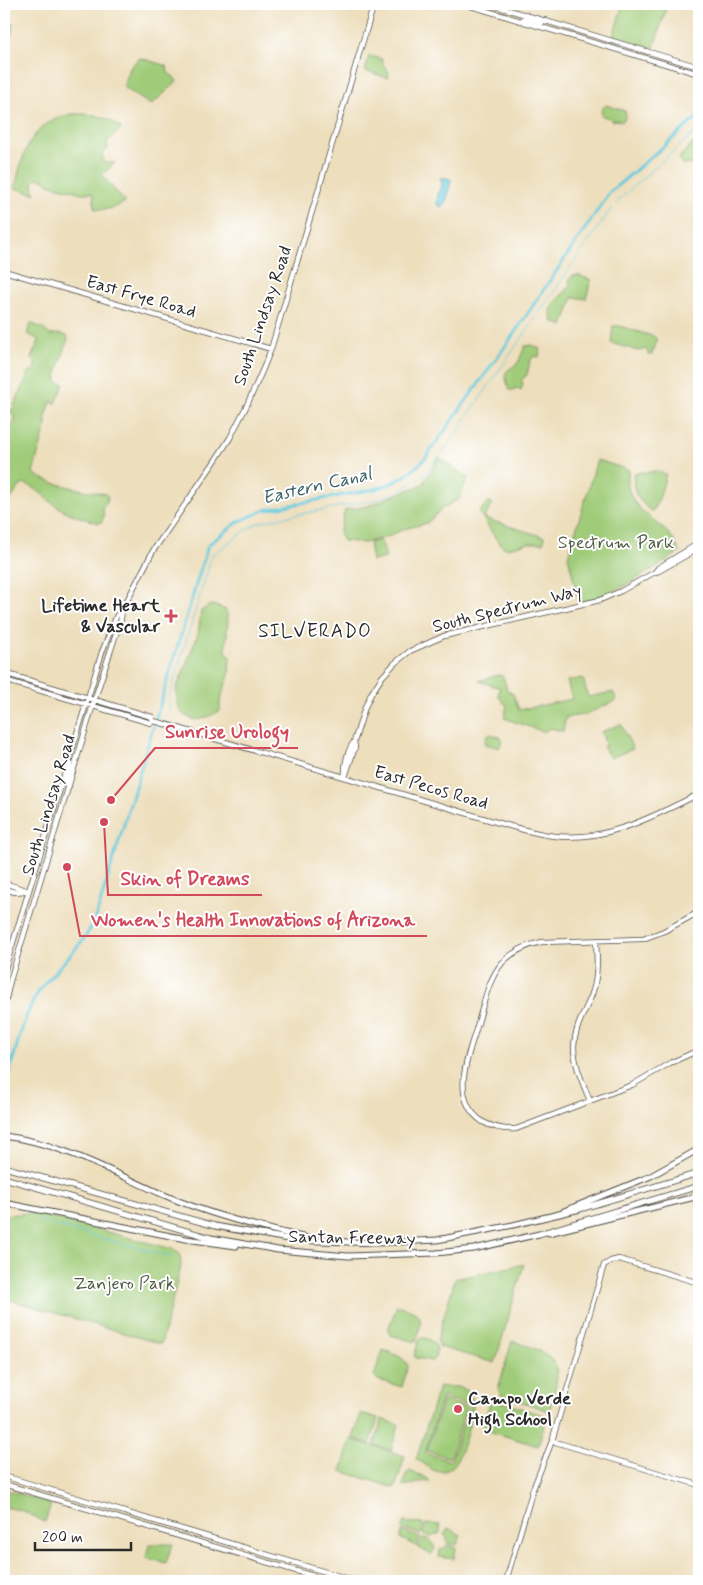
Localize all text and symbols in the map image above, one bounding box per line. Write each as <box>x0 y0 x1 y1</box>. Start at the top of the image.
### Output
street label: South Lindsay Road <box>228 243 298 389</box>
street label: East Frye Road <box>83 270 199 324</box>
water label: Eastern Canal <box>260 461 376 511</box>
park label: Spectrum Park <box>558 531 674 555</box>
street label: South Spectrum Way <box>430 579 584 639</box>
place label: Lifetime Heart & Vascular <box>41 594 161 639</box>
marker: Lifetime Heart & Vascular <box>164 609 178 623</box>
district label: SILVERADO <box>258 619 372 644</box>
callout: Sunrise Urology <box>155 714 298 748</box>
text: Sunrise Urology <box>165 720 289 748</box>
street label: South Lindsay Road <box>16 732 82 878</box>
street label: East Pecos Road <box>371 760 491 816</box>
callout: Skin of Dreams <box>108 861 262 895</box>
text: Skin of Dreams <box>121 867 250 892</box>
callout: Women's Health Innovations of Arizona <box>80 902 427 936</box>
text: Women's Health Innovations of Arizona <box>90 908 416 933</box>
street label: Santan Freeway <box>288 1225 416 1251</box>
park label: Zanjero Park <box>73 1272 175 1296</box>
place label: Campo Verde High School <box>468 1387 571 1434</box>
marker: Campo Verde High School <box>452 1403 464 1415</box>
scale bar <box>35 1520 131 1552</box>
text: 200 m <box>42 1528 83 1548</box>

